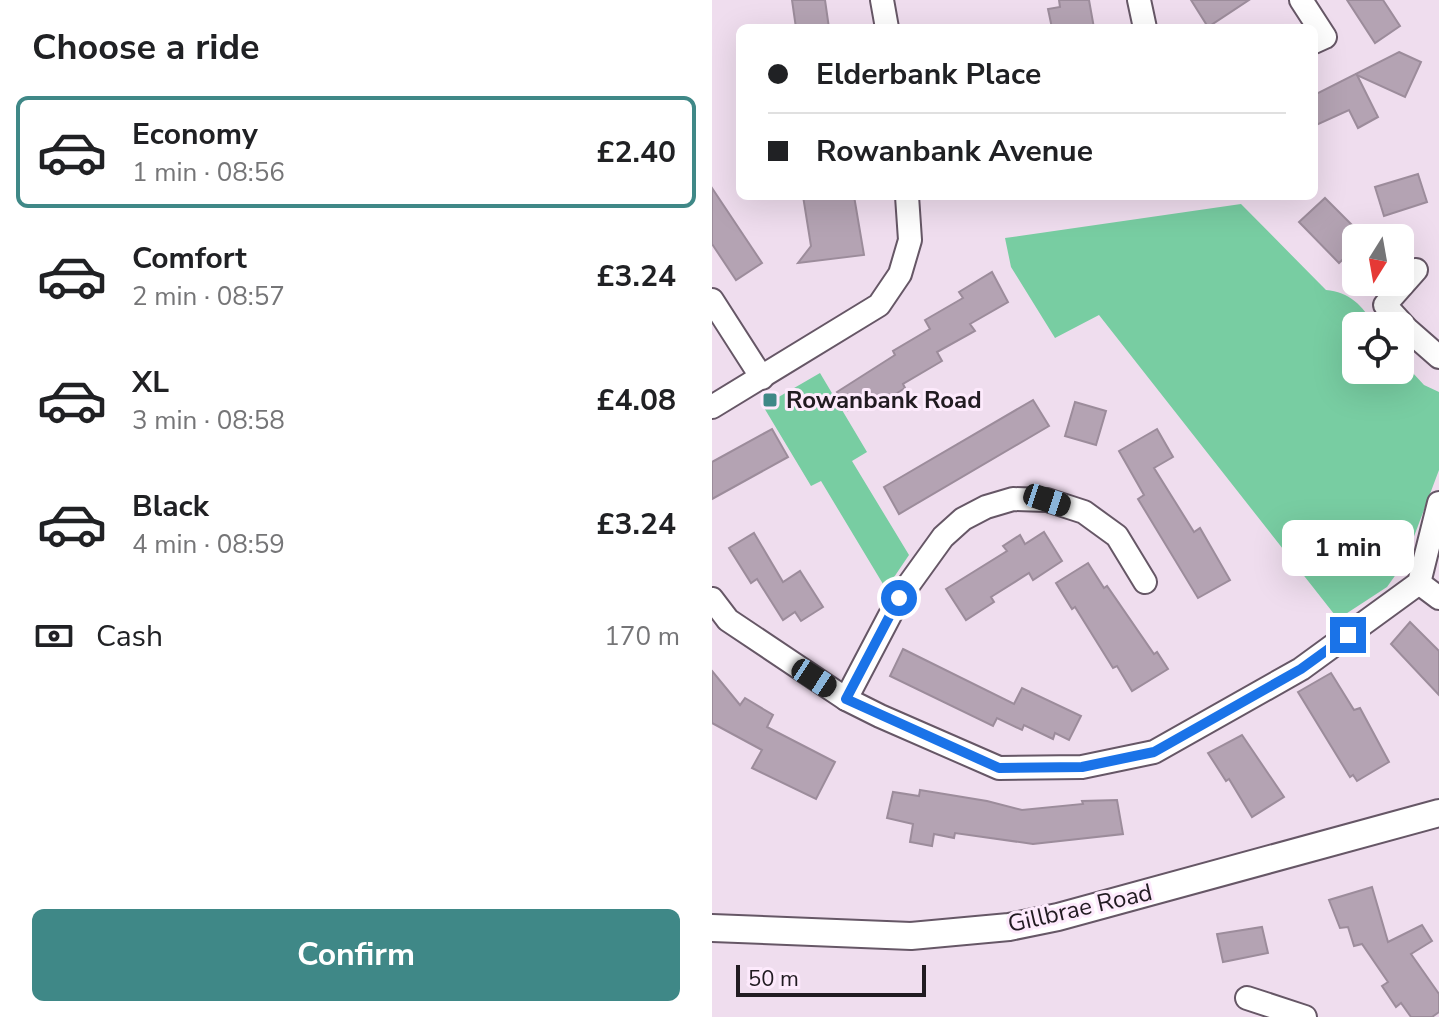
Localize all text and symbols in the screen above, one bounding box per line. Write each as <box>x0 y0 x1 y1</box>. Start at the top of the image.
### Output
text: Choose a ride <box>32 23 260 72</box>
text: Elderbank Place <box>816 54 1041 95</box>
text: Economy <box>132 114 258 155</box>
icon: car <box>36 116 108 188</box>
text: Rowanbank Avenue <box>816 131 1093 172</box>
text: £2.40 <box>597 132 676 173</box>
text: 1 min · 08:56 <box>132 155 285 190</box>
north arrow <box>1342 224 1414 296</box>
map controls <box>1342 224 1414 384</box>
text: Comfort <box>132 238 247 279</box>
icon: car <box>36 240 108 312</box>
text: £3.24 <box>597 256 676 297</box>
text: 2 min · 08:57 <box>132 279 285 314</box>
button: locate <box>1342 312 1414 384</box>
text: XL <box>132 362 169 403</box>
icon: car <box>36 364 108 436</box>
text: £4.08 <box>597 380 676 421</box>
place label: Rowanbank Road <box>786 384 982 416</box>
marker: Rowanbank Road <box>761 391 779 409</box>
text: 3 min · 08:58 <box>132 403 285 438</box>
car <box>1020 481 1074 519</box>
text: Black <box>132 486 209 527</box>
icon: car <box>36 488 108 560</box>
text: £3.24 <box>597 504 676 545</box>
callout: 1 min <box>1282 519 1414 575</box>
text: 4 min · 08:59 <box>132 527 285 562</box>
text: 1 min <box>1314 530 1382 565</box>
route start <box>881 580 917 616</box>
icon: cash <box>32 614 76 658</box>
text: Cash <box>96 616 163 657</box>
route end <box>1330 617 1366 653</box>
text: 170 m <box>604 619 680 654</box>
car <box>787 655 841 701</box>
street label: Gillbrae Road <box>1005 876 1155 940</box>
button: Confirm <box>32 909 680 1001</box>
scale bar <box>736 961 926 997</box>
text: 50 m <box>748 964 799 994</box>

